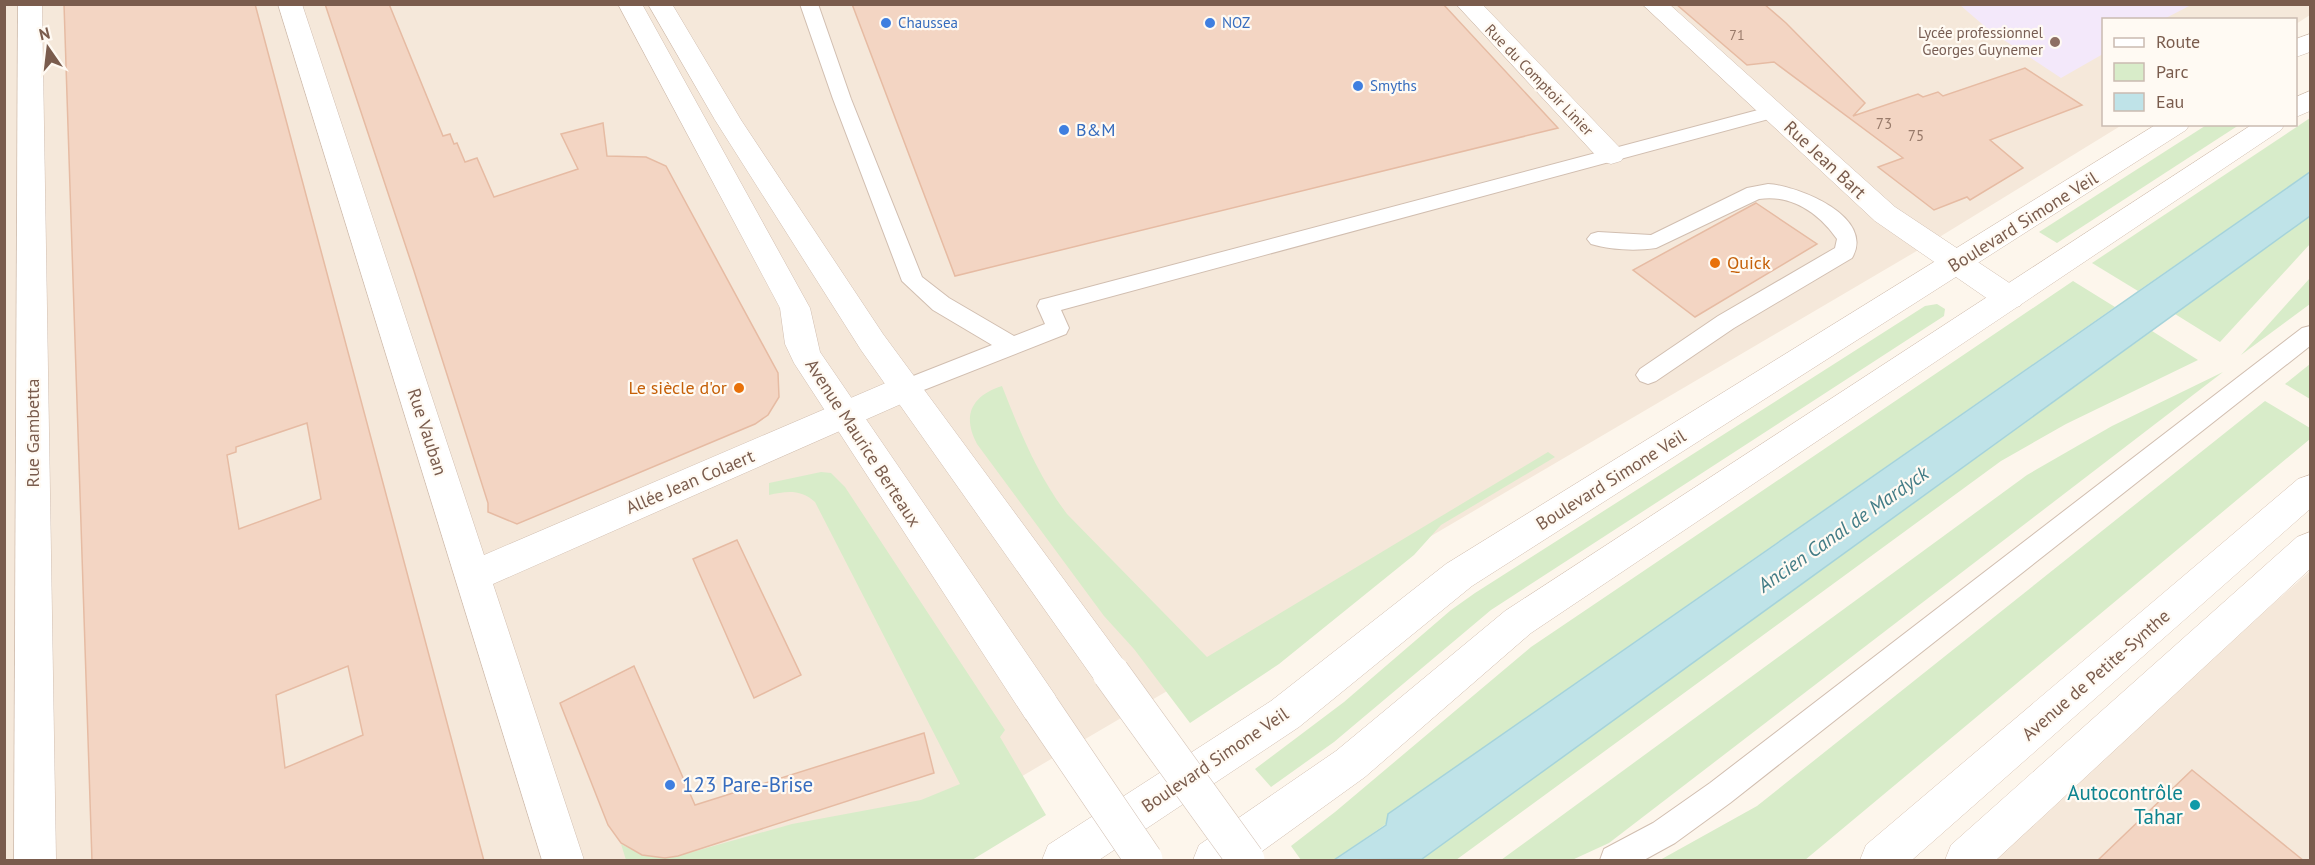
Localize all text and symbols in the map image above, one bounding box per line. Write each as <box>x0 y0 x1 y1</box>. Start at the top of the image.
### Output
place label: Chaussea <box>898 13 958 32</box>
place label: NOZ <box>1222 13 1250 32</box>
marker: Chaussea <box>879 16 893 30</box>
marker: NOZ <box>1203 16 1217 30</box>
north arrow <box>18 18 78 78</box>
legend <box>2102 18 2297 126</box>
street label: Rue du Comptoir Linier <box>1481 20 1598 139</box>
text: N <box>37 22 52 44</box>
place label: Lycée professionnel Georges Guynemer <box>1918 23 2044 59</box>
house number: 71 <box>1729 26 1745 44</box>
text: Route <box>2156 30 2200 53</box>
marker: Lycée professionnel Georges Guynemer <box>2048 35 2062 49</box>
text: Parc <box>2156 60 2189 83</box>
place label: Smyths <box>1370 76 1417 95</box>
marker: Smyths <box>1351 79 1365 93</box>
text: Eau <box>2156 90 2184 113</box>
house number: 73 <box>1876 114 1892 133</box>
street label: Rue Jean Bart <box>1779 116 1871 204</box>
place label: B&M <box>1076 118 1115 141</box>
marker: B&M <box>1057 123 1071 137</box>
house number: 75 <box>1908 126 1924 145</box>
street label: Boulevard Simone Veil <box>1944 166 2103 277</box>
place label: Quick <box>1727 251 1771 274</box>
marker: Quick <box>1708 256 1722 270</box>
street label: Avenue Maurice Berteaux <box>800 354 926 531</box>
place label: Le siècle d'or <box>629 376 727 399</box>
street label: Rue Gambetta <box>21 379 44 487</box>
marker: Le siècle d'or <box>732 381 746 395</box>
street label: Rue Vauban <box>403 385 452 478</box>
street label: Boulevard Simone Veil <box>1532 424 1691 535</box>
street label: Allée Jean Colaert <box>622 444 757 519</box>
water label: Ancien Canal de Mardyck <box>1752 460 1934 598</box>
street label: Avenue de Petite-Synthe <box>2017 604 2174 745</box>
street label: Boulevard Simone Veil <box>1137 701 1293 817</box>
place label: 123 Pare-Brise <box>682 771 813 798</box>
marker: 123 Pare-Brise <box>663 778 677 792</box>
place label: Autocontrôle Tahar <box>2067 779 2183 830</box>
marker: Autocontrôle Tahar <box>2188 798 2202 812</box>

